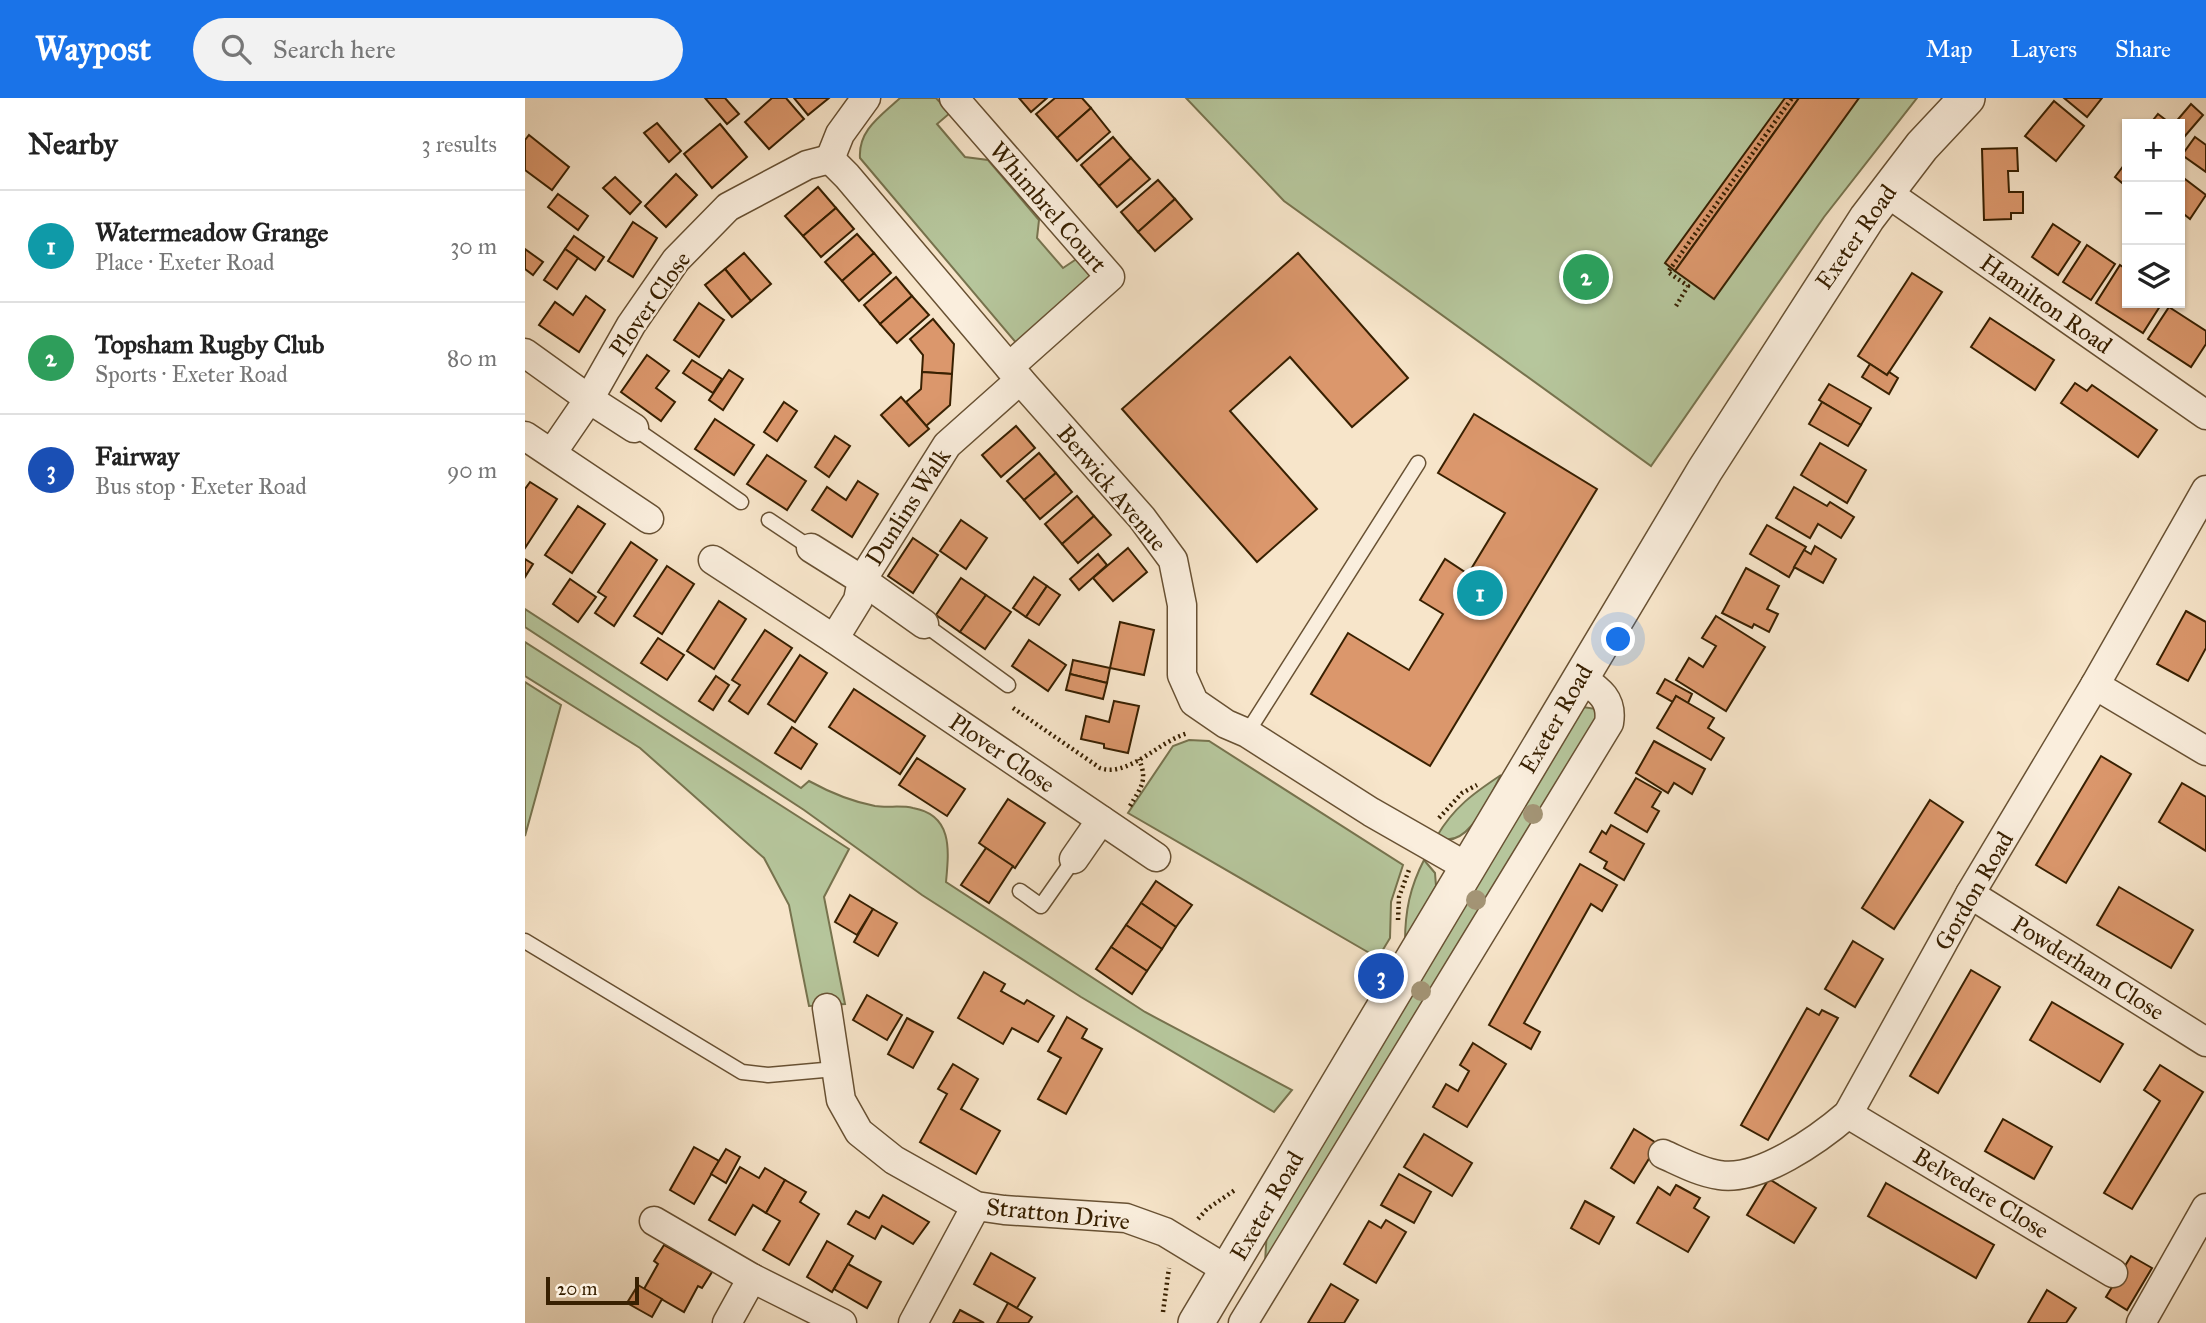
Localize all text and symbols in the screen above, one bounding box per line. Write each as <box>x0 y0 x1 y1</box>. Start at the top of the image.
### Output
search box <box>193 18 683 81</box>
text: Waypost <box>35 29 151 69</box>
icon: search <box>217 30 255 68</box>
text: Search here <box>273 33 396 65</box>
text: Map <box>1926 34 1973 64</box>
text: Layers <box>2011 34 2077 64</box>
text: Share <box>2115 34 2171 64</box>
map controls <box>2122 119 2185 308</box>
button: + <box>2122 119 2185 182</box>
text: Nearby <box>28 126 118 162</box>
text: 3 results <box>421 130 497 158</box>
street label: Whimbrel Court <box>983 135 1113 279</box>
street label: Exeter Road <box>1809 179 1903 295</box>
button: − <box>2122 182 2185 245</box>
text: Watermeadow Grange <box>95 216 328 248</box>
text: 1 <box>46 232 56 260</box>
text: 30 m <box>450 232 497 260</box>
button: layers <box>2122 245 2185 308</box>
street label: Plover Close <box>603 246 697 362</box>
text: Place · Exeter Road <box>95 248 275 276</box>
street label: Hamilton Road <box>1974 248 2118 360</box>
pin: 2 <box>1563 251 1609 303</box>
text: Topsham Rugby Club <box>95 328 325 360</box>
text: 2 <box>45 344 57 372</box>
text: 80 m <box>447 344 497 372</box>
text: Sports · Exeter Road <box>95 360 288 388</box>
street label: Berwick Avenue <box>1050 419 1174 557</box>
text: Fairway <box>95 440 179 472</box>
street label: Dunlins Walk <box>859 442 958 571</box>
text: 3 <box>46 456 56 484</box>
text: 90 m <box>447 456 497 484</box>
text: Bus stop · Exeter Road <box>95 472 307 500</box>
pin: 1 <box>1457 567 1503 619</box>
your location <box>1601 622 1635 656</box>
street label: Exeter Road <box>1513 659 1599 779</box>
street label: Plover Close <box>943 707 1061 799</box>
street label: Gordon Road <box>1928 826 2020 956</box>
street label: Powderham Close <box>2006 909 2170 1027</box>
pin: 3 <box>1358 950 1404 1002</box>
street label: Belvedere Close <box>1908 1141 2054 1245</box>
street label: Exeter Road <box>1224 1146 1310 1266</box>
street label: Stratton Drive <box>985 1192 1131 1236</box>
scale bar <box>546 1274 639 1306</box>
text: 20 m <box>557 1277 598 1300</box>

